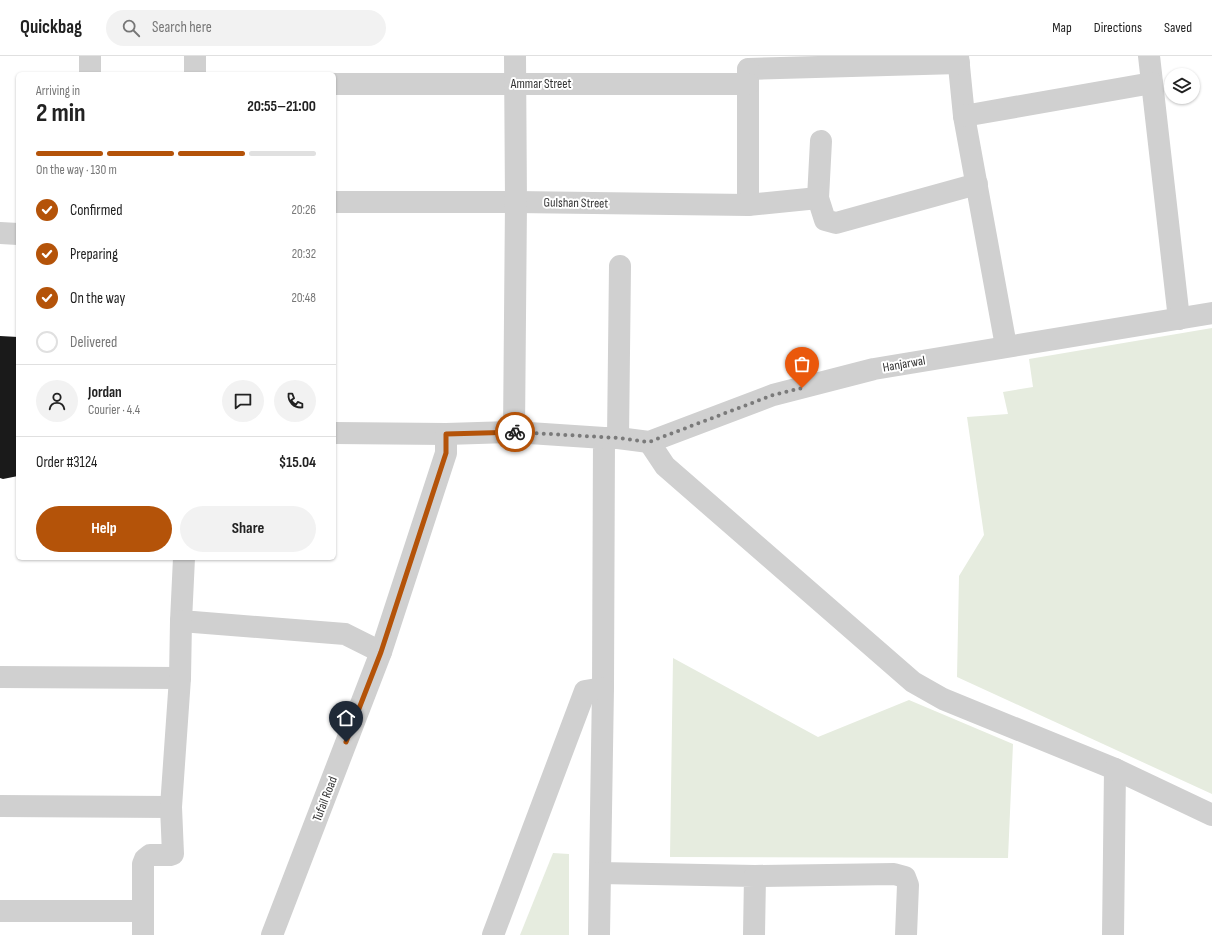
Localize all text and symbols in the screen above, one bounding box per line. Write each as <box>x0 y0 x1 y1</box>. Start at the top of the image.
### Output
search box <box>106 10 386 46</box>
text: Quickbag <box>20 16 82 39</box>
icon: search <box>120 17 142 39</box>
text: Search here <box>152 18 212 37</box>
text: Map <box>1052 19 1072 36</box>
text: Directions <box>1094 19 1142 36</box>
text: Saved <box>1164 19 1192 36</box>
map controls <box>1164 68 1200 104</box>
button: layers <box>1164 68 1200 104</box>
street label: Ammar Street <box>510 76 571 92</box>
text: Arriving in <box>36 83 80 99</box>
text: 20:55–21:00 <box>247 97 316 116</box>
text: 2 min <box>36 98 86 129</box>
text: On the way · 130 m <box>36 162 117 178</box>
street label: Gulshan Street <box>544 194 608 212</box>
icon: check <box>36 199 58 221</box>
text: Confirmed <box>70 201 123 220</box>
text: 20:26 <box>291 202 316 218</box>
icon: check <box>36 243 58 265</box>
text: Preparing <box>70 245 118 264</box>
text: 20:32 <box>292 246 316 262</box>
icon: check <box>36 287 58 309</box>
text: On the way <box>70 289 125 308</box>
text: 20:48 <box>291 290 316 306</box>
text: Delivered <box>70 333 117 352</box>
pin <box>785 347 819 388</box>
street label: Hanjarwal <box>881 352 927 376</box>
icon: bag <box>791 353 813 375</box>
button: person <box>36 380 78 422</box>
button: chat <box>222 380 264 422</box>
button: phone <box>274 380 316 422</box>
text: Jordan <box>88 383 122 402</box>
text: Courier · 4.4 <box>88 402 140 418</box>
courier <box>495 412 535 452</box>
icon: bike <box>504 421 526 443</box>
text: Order #3124 <box>36 453 97 472</box>
text: $15.04 <box>279 453 316 472</box>
button: Help <box>36 506 172 552</box>
button: Share <box>180 506 316 552</box>
pin <box>329 701 363 742</box>
icon: home <box>335 707 357 729</box>
street label: Tufail Road <box>309 774 341 824</box>

